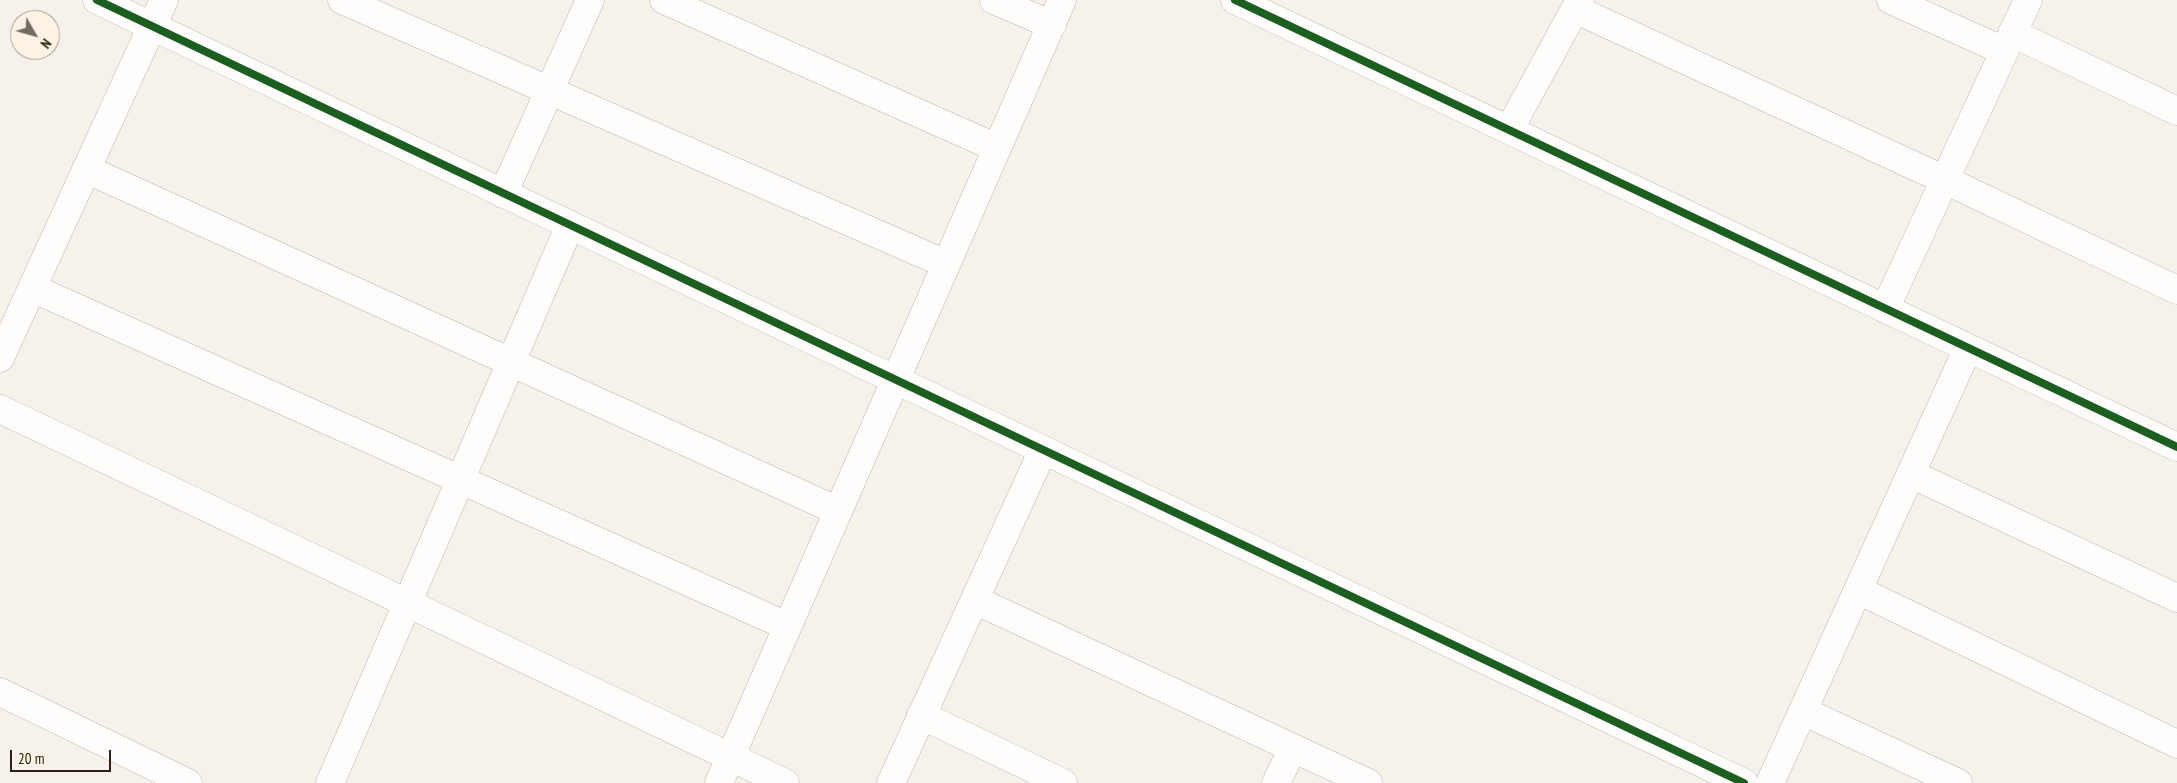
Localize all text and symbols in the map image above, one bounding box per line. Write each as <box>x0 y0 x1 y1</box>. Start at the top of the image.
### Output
north arrow <box>10 10 60 60</box>
text: N <box>37 35 55 52</box>
scale bar <box>12 740 114 772</box>
text: 20 m <box>18 749 44 768</box>

